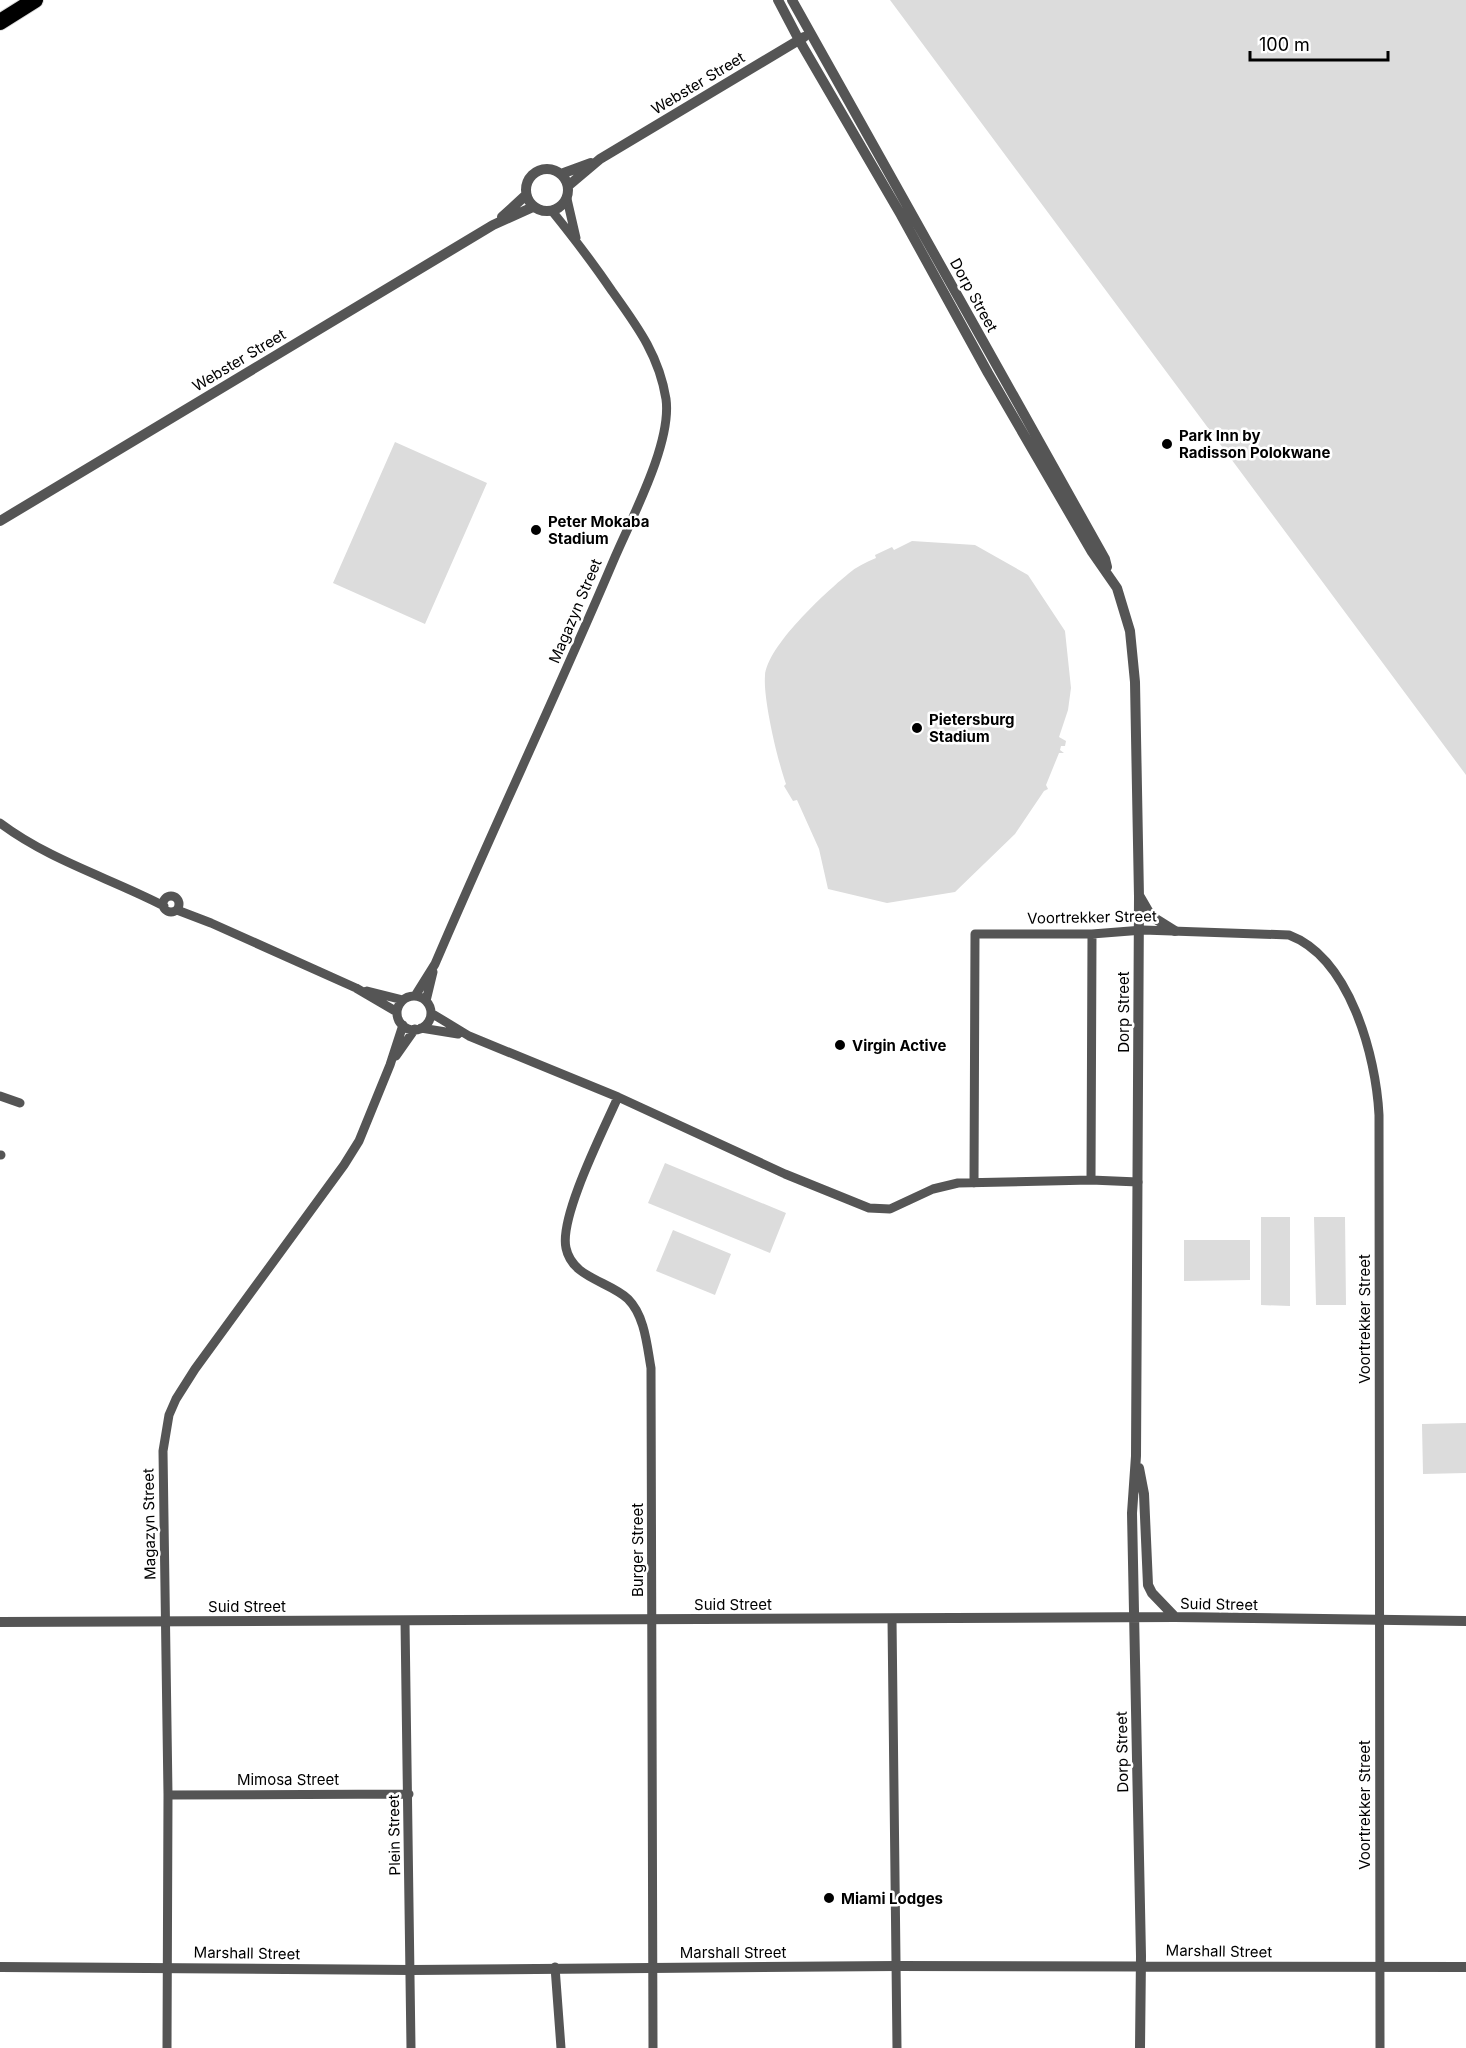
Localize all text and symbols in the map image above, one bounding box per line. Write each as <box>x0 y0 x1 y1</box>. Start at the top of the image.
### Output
scale bar <box>1250 24 1388 62</box>
text: 100 m <box>1259 34 1310 55</box>
street label: Webster Street <box>648 48 748 118</box>
street label: Dorp Street <box>946 255 1002 335</box>
street label: Webster Street <box>189 325 289 395</box>
place label: Park Inn by Radisson Polokwane <box>1179 426 1330 462</box>
marker: Park Inn by Radisson Polokwane <box>1160 437 1174 451</box>
place label: Peter Mokaba Stadium <box>548 512 649 548</box>
marker: Peter Mokaba Stadium <box>529 523 543 537</box>
street label: Magazyn Street <box>544 556 606 666</box>
place label: Pietersburg Stadium <box>929 710 1015 746</box>
marker: Pietersburg Stadium <box>910 721 924 735</box>
street label: Voortrekker Street <box>1027 906 1157 928</box>
street label: Dorp Street <box>1114 971 1133 1053</box>
place label: Virgin Active <box>852 1036 946 1055</box>
marker: Virgin Active <box>833 1038 847 1052</box>
street label: Voortrekker Street <box>1355 1254 1374 1384</box>
street label: Magazyn Street <box>139 1468 159 1580</box>
street label: Burger Street <box>628 1503 647 1597</box>
street label: Suid Street <box>1180 1594 1258 1614</box>
street label: Suid Street <box>694 1595 772 1614</box>
street label: Suid Street <box>208 1597 286 1616</box>
street label: Dorp Street <box>1112 1711 1132 1793</box>
street label: Voortrekker Street <box>1355 1740 1374 1870</box>
street label: Mimosa Street <box>237 1770 339 1789</box>
street label: Plein Street <box>384 1794 404 1876</box>
place label: Miami Lodges <box>841 1889 943 1908</box>
marker: Miami Lodges <box>822 1891 836 1905</box>
street label: Marshall Street <box>1166 1941 1273 1961</box>
street label: Marshall Street <box>194 1943 301 1963</box>
street label: Marshall Street <box>680 1943 786 1962</box>

